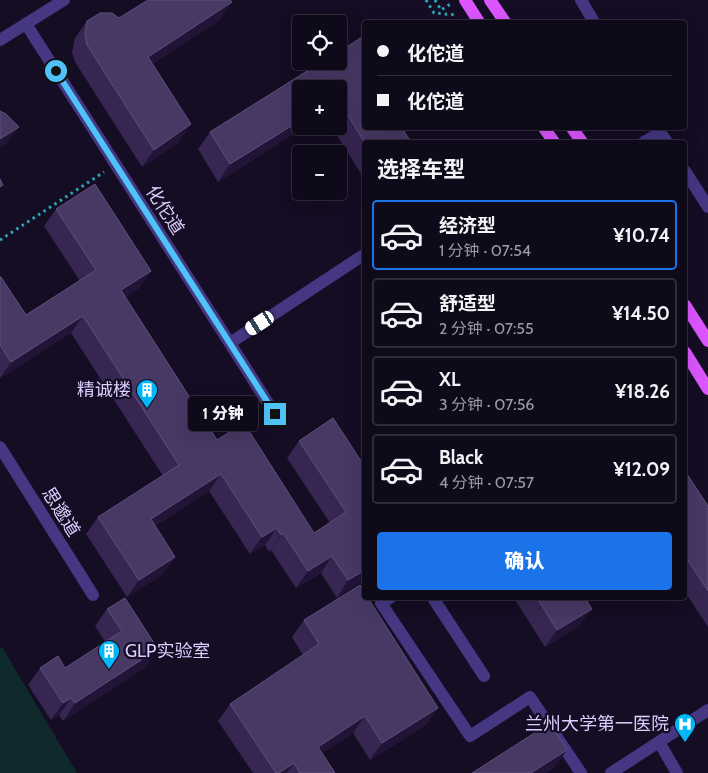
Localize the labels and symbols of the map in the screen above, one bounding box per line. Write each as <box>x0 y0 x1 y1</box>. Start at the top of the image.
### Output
route start <box>45 60 67 82</box>
street label: 化佗道 <box>141 181 189 239</box>
car <box>243 309 276 337</box>
building icon: 精诚楼 <box>135 378 159 409</box>
place label: 精诚楼 <box>77 379 131 401</box>
callout: 1 分钟 <box>188 396 258 432</box>
route end <box>264 403 286 425</box>
street label: 思邈道 <box>37 483 85 541</box>
building icon: GLP实验室 <box>97 639 121 670</box>
place label: GLP实验室 <box>125 640 210 662</box>
hospital icon: 兰州大学第一医院 <box>673 712 697 743</box>
place label: 兰州大学第一医院 <box>525 713 669 735</box>

